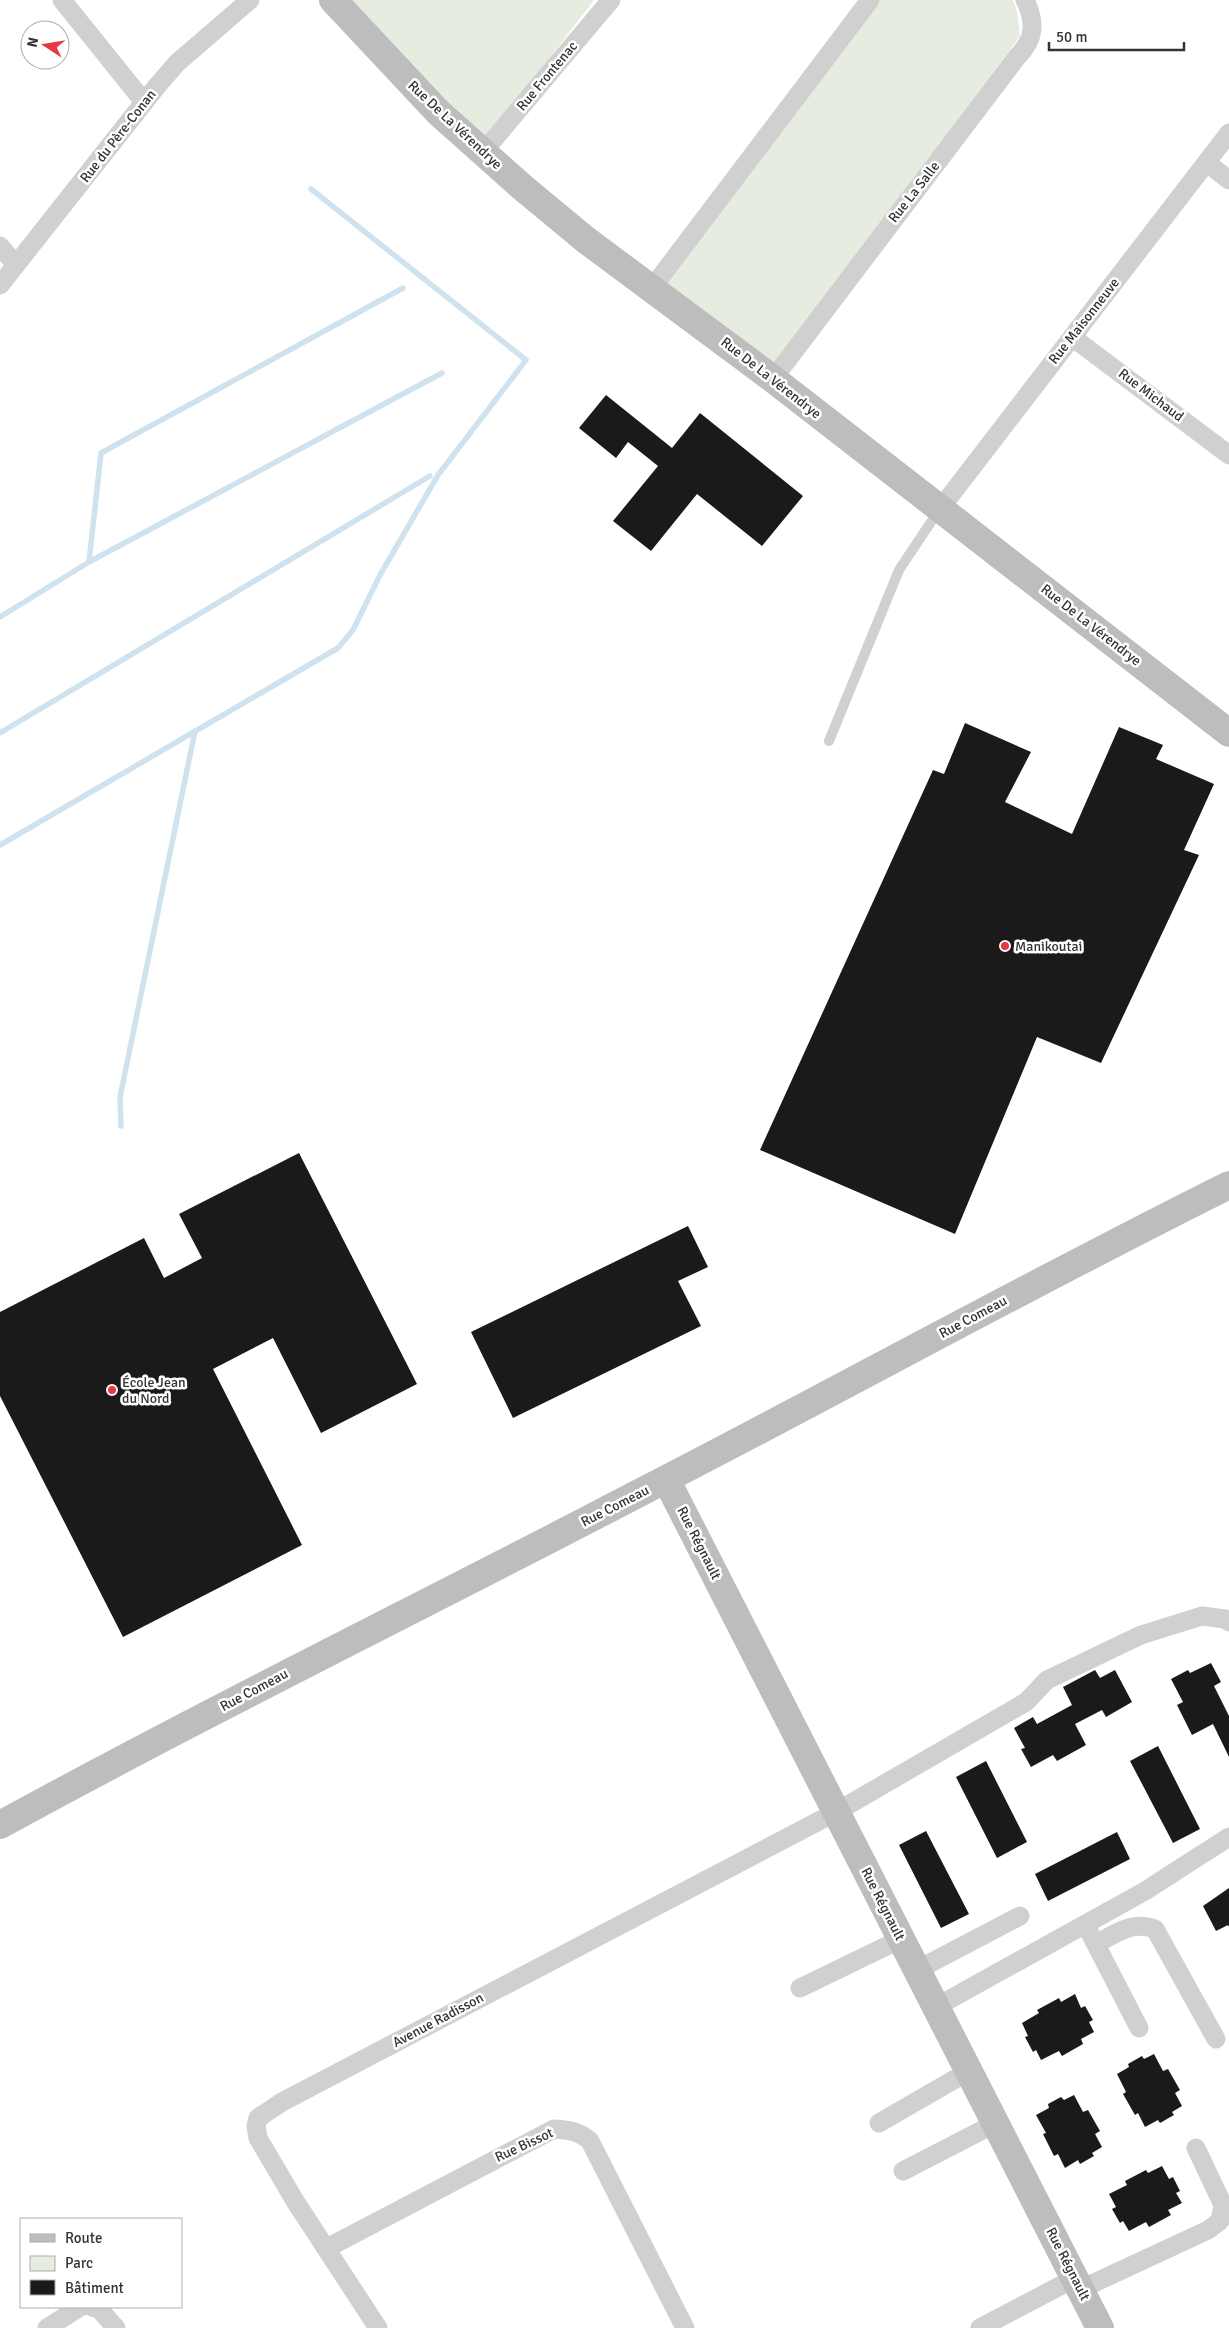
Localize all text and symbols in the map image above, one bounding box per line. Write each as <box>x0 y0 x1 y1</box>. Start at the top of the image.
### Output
north arrow <box>20 20 70 70</box>
scale bar <box>1049 20 1184 52</box>
text: 50 m <box>1056 28 1087 46</box>
text: N <box>23 36 42 49</box>
street label: Rue Frontenac <box>513 37 581 114</box>
street label: Rue De La Vérendrye <box>404 77 506 173</box>
street label: Rue du Père-Conan <box>76 86 160 186</box>
street label: Rue La Salle <box>885 158 943 226</box>
street label: Rue Maisonneuve <box>1045 275 1123 367</box>
street label: Rue De La Vérendrye <box>717 334 825 422</box>
street label: Rue Michaud <box>1115 365 1187 425</box>
street label: Rue De La Vérendrye <box>1037 581 1145 669</box>
place label: Manikoutai <box>1015 938 1082 955</box>
marker: Manikoutai <box>999 940 1011 952</box>
street label: Rue Comeau <box>936 1292 1010 1342</box>
place label: École Jean du Nord <box>122 1374 186 1407</box>
marker: École Jean du Nord <box>106 1384 118 1396</box>
street label: Rue Comeau <box>578 1482 652 1530</box>
street label: Rue Régnault <box>673 1504 725 1582</box>
street label: Rue Comeau <box>217 1665 291 1715</box>
street label: Rue Régnault <box>857 1865 909 1943</box>
street label: Avenue Radisson <box>390 1989 486 2051</box>
street label: Rue Bissot <box>492 2124 556 2166</box>
legend <box>20 2218 182 2308</box>
street label: Rue Régnault <box>1042 2225 1094 2303</box>
text: Route <box>65 2229 102 2247</box>
text: Parc <box>65 2254 93 2272</box>
text: Bâtiment <box>65 2279 124 2297</box>

